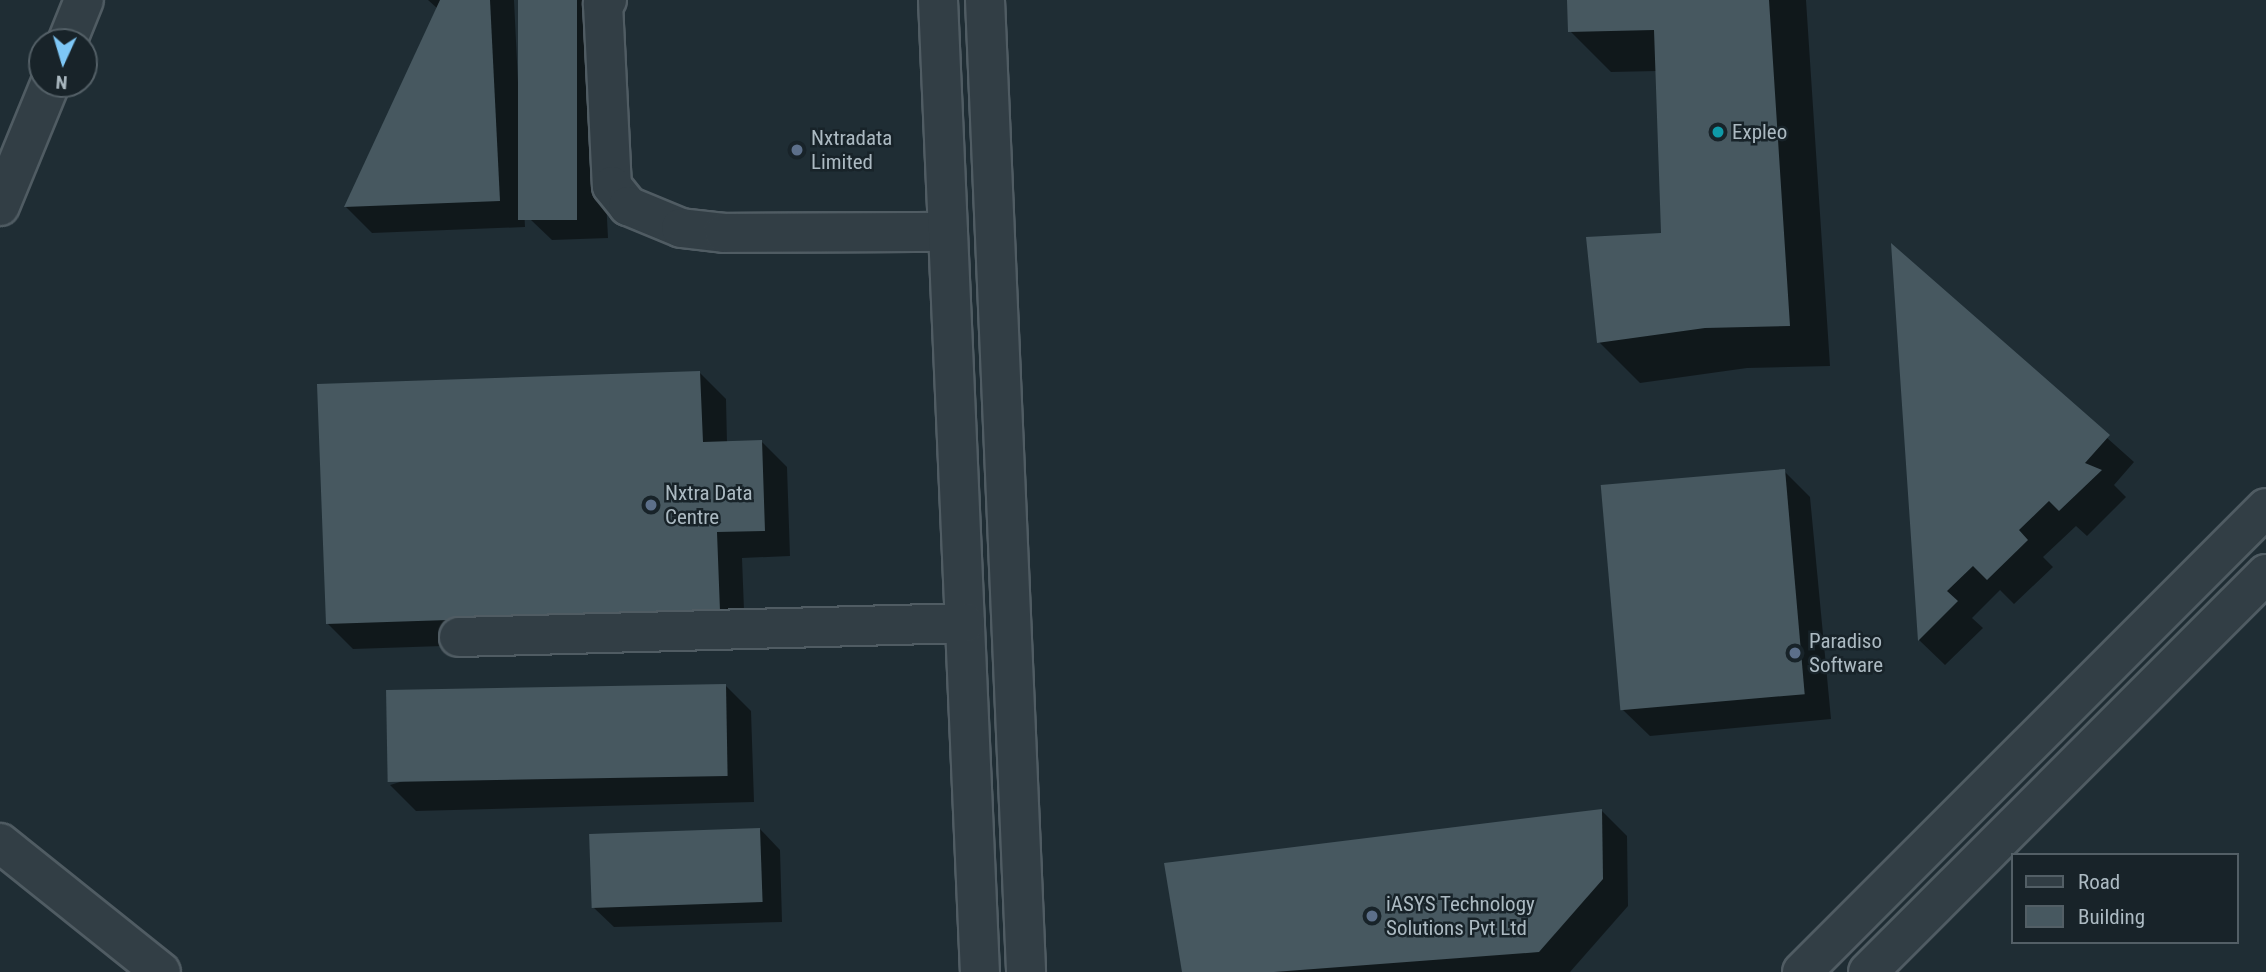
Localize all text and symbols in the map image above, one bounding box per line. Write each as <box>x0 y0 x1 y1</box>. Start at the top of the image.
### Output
north arrow <box>28 28 98 98</box>
text: N <box>55 71 68 94</box>
place label: Expleo <box>1732 119 1787 145</box>
marker: Expleo <box>1710 124 1726 140</box>
place label: Nxtradata Limited <box>811 125 892 175</box>
marker: Nxtradata Limited <box>789 142 805 158</box>
place label: Nxtra Data Centre <box>665 480 753 530</box>
marker: Nxtra Data Centre <box>643 497 659 513</box>
place label: Paradiso Software <box>1809 628 1883 678</box>
marker: Paradiso Software <box>1787 645 1803 661</box>
legend <box>2010 853 2238 944</box>
text: Road <box>2078 870 2120 894</box>
place label: iASYS Technology Solutions Pvt Ltd <box>1386 891 1535 941</box>
text: Building <box>2078 905 2145 929</box>
marker: iASYS Technology Solutions Pvt Ltd <box>1364 908 1380 924</box>

